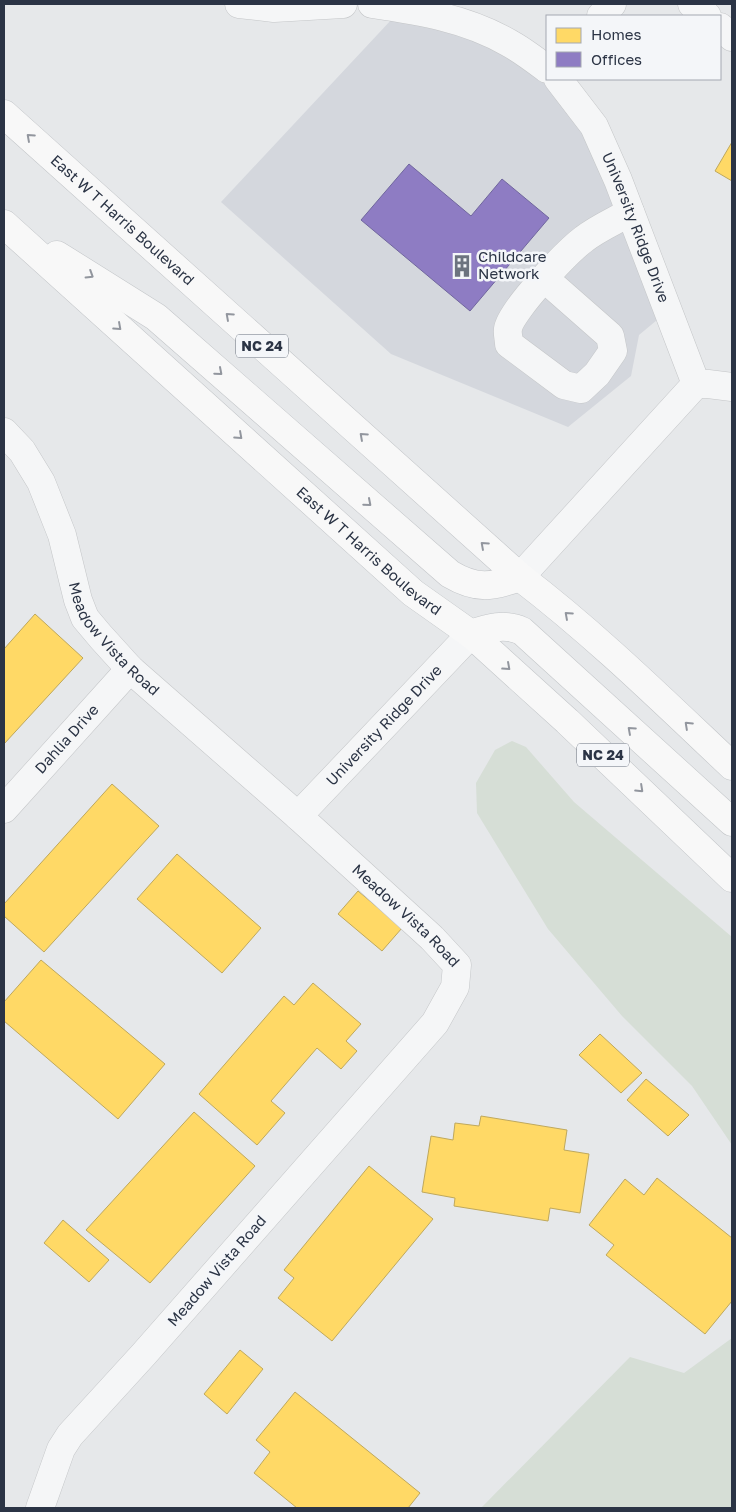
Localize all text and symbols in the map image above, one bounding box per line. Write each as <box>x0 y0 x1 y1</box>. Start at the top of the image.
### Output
legend <box>546 15 721 80</box>
text: Homes <box>591 25 641 43</box>
text: Offices <box>591 50 642 68</box>
one-way arrow <box>26 134 35 143</box>
street label: University Ridge Drive <box>599 149 674 305</box>
street label: East W T Harris Boulevard <box>48 150 198 288</box>
place label: Childcare Network <box>478 247 547 282</box>
building icon: Childcare Network <box>449 253 475 279</box>
one-way arrow <box>84 269 93 279</box>
one-way arrow <box>226 313 235 322</box>
one-way arrow <box>112 321 121 330</box>
road number: NC 24 <box>236 334 288 358</box>
one-way arrow <box>214 367 223 376</box>
one-way arrow <box>233 430 242 439</box>
one-way arrow <box>359 433 368 442</box>
street label: East W T Harris Boulevard <box>293 482 445 618</box>
one-way arrow <box>362 497 371 506</box>
one-way arrow <box>480 542 489 551</box>
street label: Meadow Vista Road <box>66 580 164 699</box>
one-way arrow <box>565 612 574 621</box>
street label: University Ridge Drive <box>322 660 445 789</box>
one-way arrow <box>502 661 511 670</box>
street label: Dahlia Drive <box>31 700 102 777</box>
one-way arrow <box>685 722 694 731</box>
one-way arrow <box>628 727 637 736</box>
road number: NC 24 <box>577 744 629 766</box>
one-way arrow <box>634 783 643 792</box>
street label: Meadow Vista Road <box>349 860 464 970</box>
street label: Meadow Vista Road <box>163 1211 269 1329</box>

